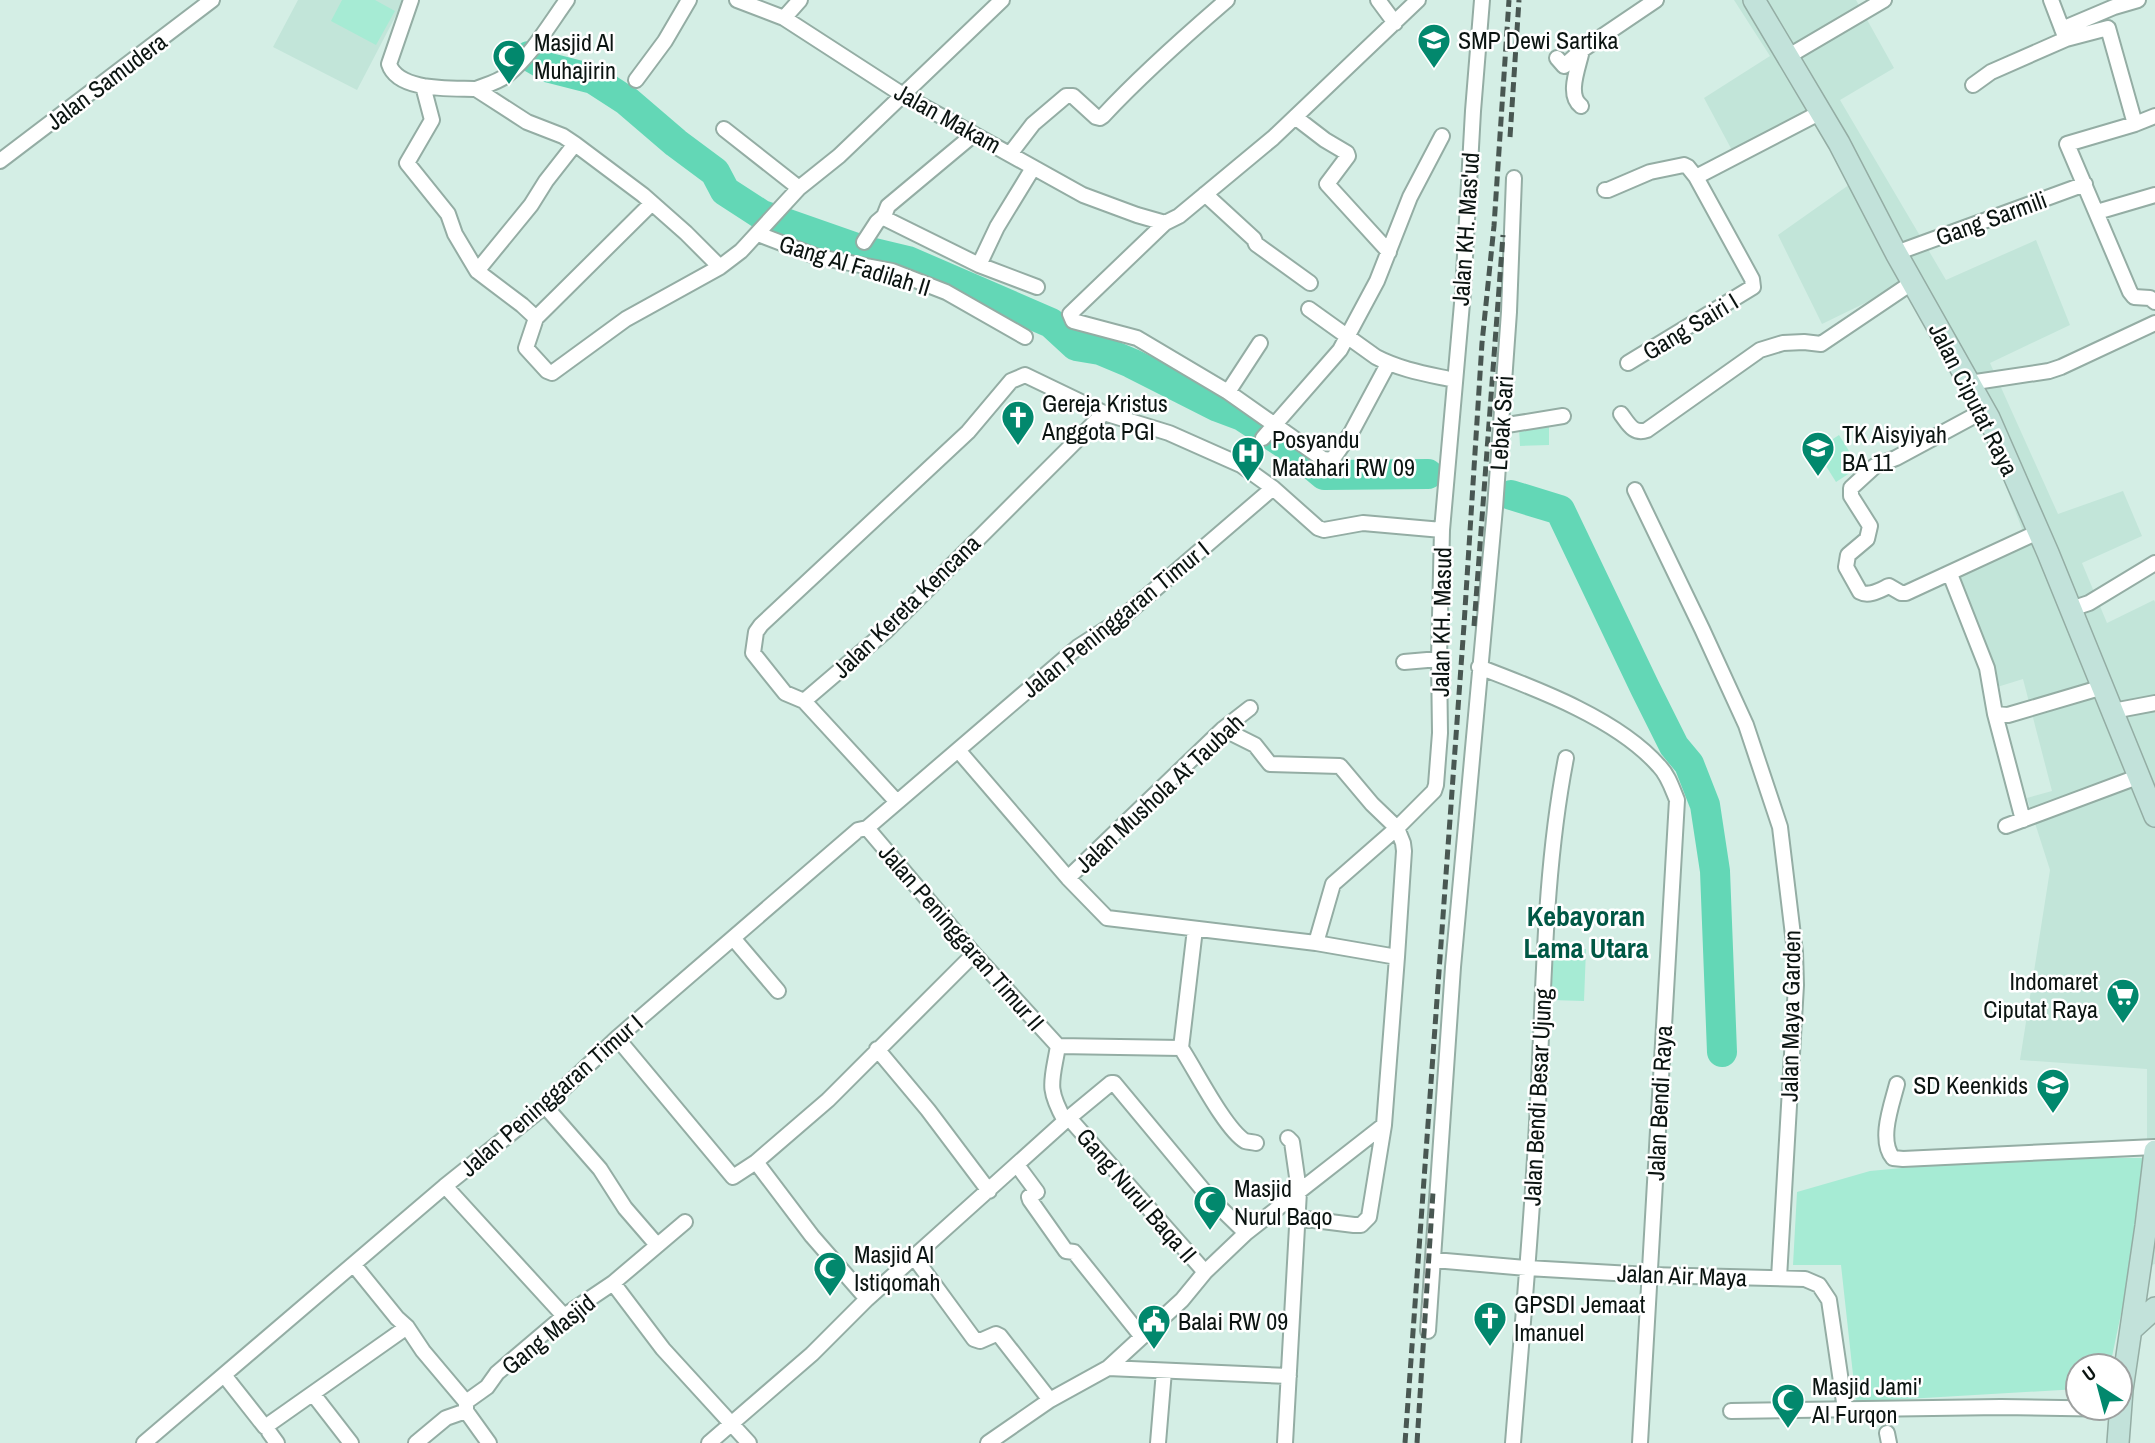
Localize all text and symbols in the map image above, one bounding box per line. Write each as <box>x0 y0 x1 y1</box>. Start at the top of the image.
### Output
school or university icon: SMP Dewi Sartika <box>1415 21 1453 70</box>
place label: SMP Dewi Sartika <box>1458 24 1618 56</box>
street label: Jalan Samudera <box>39 25 173 137</box>
place label: Masjid Al Muhajirin <box>534 26 616 86</box>
mosque icon: Masjid Al Muhajirin <box>490 37 528 86</box>
street label: Jalan Makam <box>889 76 1007 160</box>
street label: Jalan KH. Mas'ud <box>1444 151 1486 307</box>
street label: Gang Sarmili <box>1931 183 2051 253</box>
street label: Gang Al Fadilah II <box>775 227 935 303</box>
street label: Gang Sairi I <box>1636 285 1744 367</box>
street label: Jalan Ciputat Raya <box>1922 317 2026 481</box>
street label: Lebak Sari <box>1482 374 1520 472</box>
place label: Gereja Kristus Anggota PGI <box>1041 387 1168 447</box>
church icon: Gereja Kristus Anggota PGI <box>999 398 1037 447</box>
place label: TK Aisyiyah BA 11 <box>1842 418 1947 478</box>
place label: Posyandu Matahari RW 09 <box>1272 423 1415 483</box>
school or university icon: TK Aisyiyah BA 11 <box>1799 429 1837 478</box>
hospital icon: Posyandu Matahari RW 09 <box>1229 434 1267 483</box>
street label: Jalan Kereta Kencana <box>825 527 987 685</box>
street label: Jalan Peninggaran Timur I <box>1015 533 1215 705</box>
street label: Jalan KH. Masud <box>1424 547 1458 697</box>
street label: Jalan Mushola At Taubah <box>1068 706 1250 880</box>
street label: Jalan Peninggaran Timur II <box>872 837 1052 1037</box>
district label: Kebayoran Lama Utara <box>1523 897 1649 967</box>
street label: Jalan Maya Garden <box>1773 930 1807 1102</box>
place label: Indomaret Ciputat Raya <box>1983 965 2099 1025</box>
supermarket icon: Indomaret Ciputat Raya <box>2104 976 2142 1025</box>
street label: Jalan Bendi Besar Ujung <box>1515 987 1559 1207</box>
street label: Jalan Peninggaran Timur I <box>453 1007 649 1183</box>
street label: Jalan Bendi Raya <box>1639 1025 1679 1181</box>
school or university icon: SD Keenkids <box>2034 1066 2072 1115</box>
place label: SD Keenkids <box>1913 1069 2028 1101</box>
street label: Gang Nurul Baqa II <box>1070 1121 1204 1269</box>
place label: Masjid Nurul Baqo <box>1234 1172 1332 1232</box>
mosque icon: Masjid Nurul Baqo <box>1191 1183 1229 1232</box>
place label: Masjid Al Istiqomah <box>854 1238 940 1298</box>
mosque icon: Masjid Al Istiqomah <box>811 1249 849 1298</box>
street label: Jalan Air Maya <box>1616 1257 1748 1293</box>
street label: Gang Masjid <box>495 1286 601 1382</box>
place label: GPSDI Jemaat Imanuel <box>1514 1288 1646 1348</box>
church icon: GPSDI Jemaat Imanuel <box>1471 1299 1509 1348</box>
public building icon: Balai RW 09 <box>1135 1302 1173 1351</box>
place label: Balai RW 09 <box>1178 1305 1288 1337</box>
north arrow <box>2064 1352 2134 1422</box>
text: U <box>2077 1359 2101 1387</box>
place label: Masjid Jami' Al Furqon <box>1811 1370 1922 1430</box>
mosque icon: Masjid Jami' Al Furqon <box>1769 1381 1807 1430</box>

